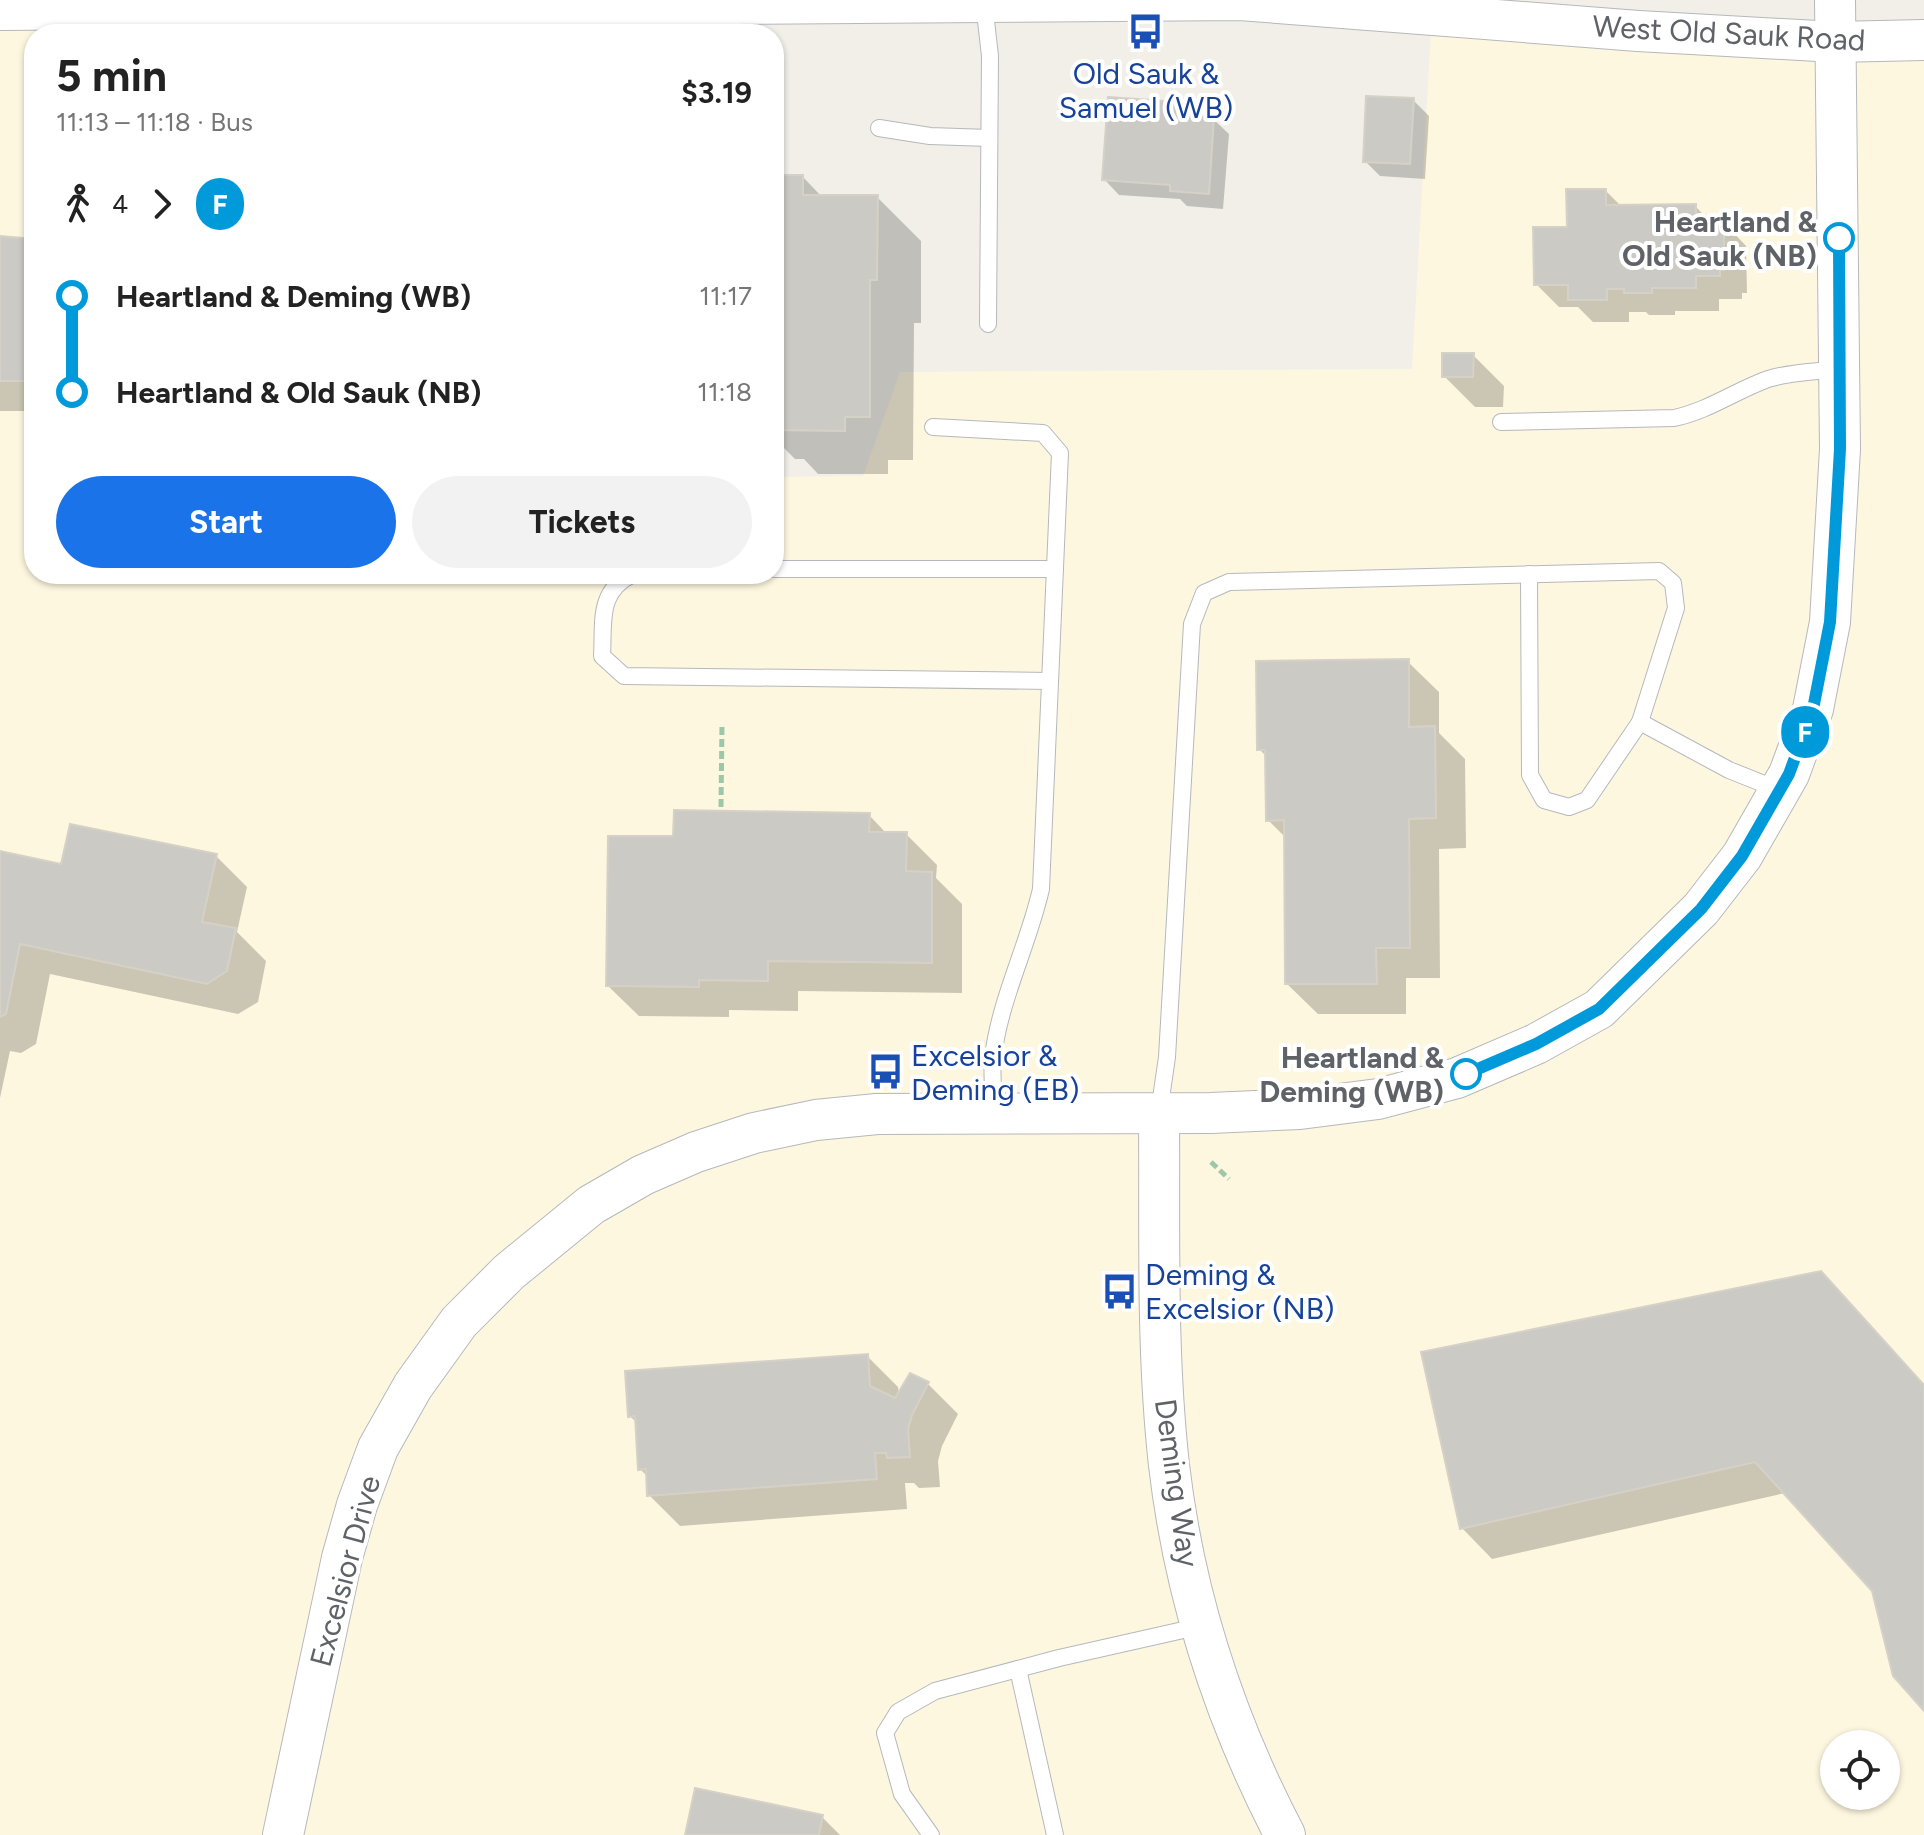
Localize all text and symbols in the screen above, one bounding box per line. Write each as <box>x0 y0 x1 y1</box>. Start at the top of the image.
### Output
street label: West Old Sauk Road <box>1592 7 1866 59</box>
bus stop icon: Old Sauk & Samuel (WB) <box>1127 13 1165 51</box>
text: 5 min <box>56 49 167 102</box>
place label: Old Sauk & Samuel (WB) <box>1059 55 1233 126</box>
text: $3.19 <box>681 74 752 111</box>
text: 11:13 – 11:18 · Bus <box>56 106 253 138</box>
icon: walk <box>56 182 100 226</box>
icon: forward <box>140 182 184 226</box>
text: F <box>212 187 228 221</box>
text: 4 <box>112 188 128 220</box>
place label: Heartland & Old Sauk (NB) <box>1622 203 1818 274</box>
marker: Heartland & Old Sauk (NB) <box>1824 223 1854 253</box>
text: Heartland & Deming (WB) <box>116 278 471 315</box>
text: 11:17 <box>699 280 752 312</box>
text: Heartland & Old Sauk (NB) <box>116 374 481 411</box>
text: 11:18 <box>697 376 752 408</box>
button: Start <box>56 476 396 568</box>
button: Tickets <box>412 476 752 568</box>
line badge: F <box>1779 706 1831 758</box>
text: F <box>1797 715 1813 749</box>
place label: Excelsior & Deming (EB) <box>911 1037 1079 1108</box>
place label: Heartland & Deming (WB) <box>1259 1039 1445 1110</box>
bus stop icon: Excelsior & Deming (EB) <box>866 1053 904 1091</box>
marker: Heartland & Deming (WB) <box>1451 1059 1481 1089</box>
place label: Deming & Excelsior (NB) <box>1145 1256 1335 1327</box>
bus stop icon: Deming & Excelsior (NB) <box>1100 1272 1138 1310</box>
street label: Deming Way <box>1147 1396 1207 1570</box>
street label: Excelsior Drive <box>302 1471 388 1671</box>
map controls <box>1820 1730 1900 1810</box>
button: locate <box>1820 1730 1900 1810</box>

